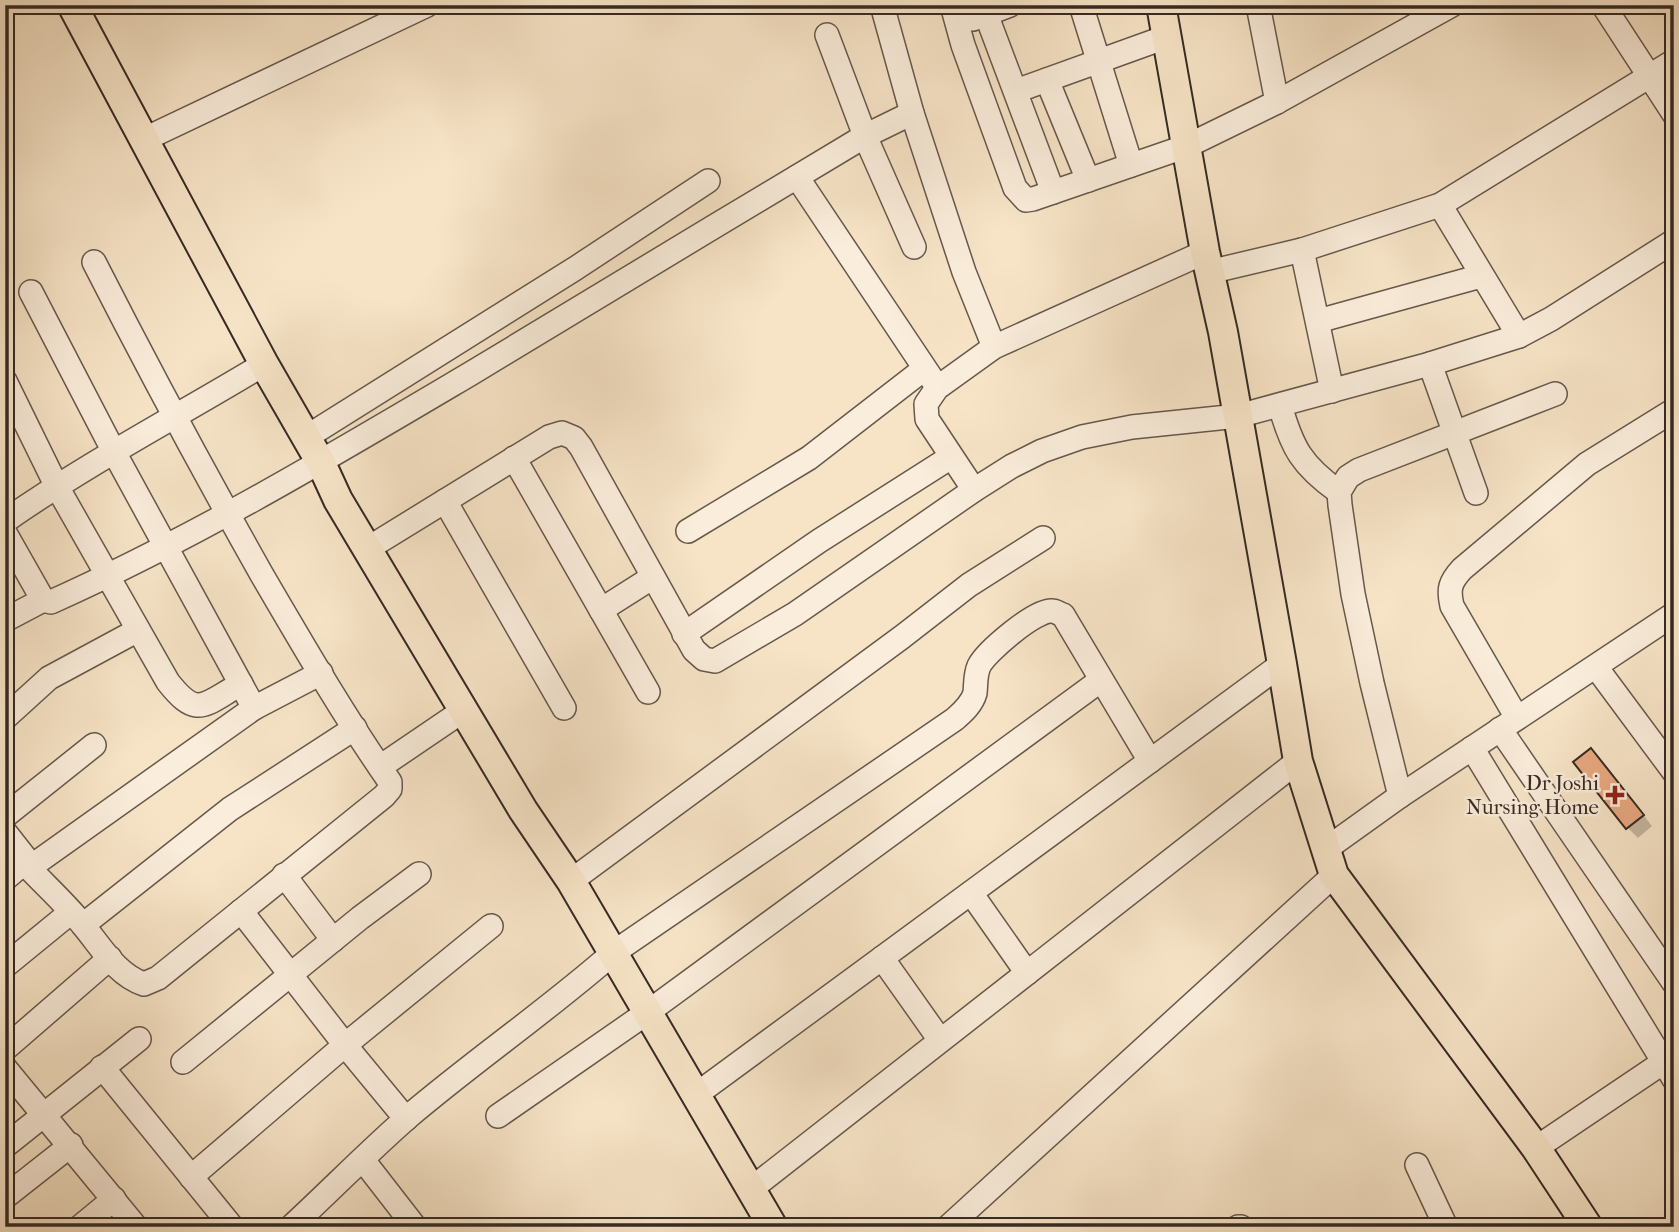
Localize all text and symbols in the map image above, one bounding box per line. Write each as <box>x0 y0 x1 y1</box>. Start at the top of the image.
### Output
place label: Dr Joshi Nursing Home <box>1466 771 1599 819</box>
marker: Dr Joshi Nursing Home <box>1605 785 1625 805</box>

